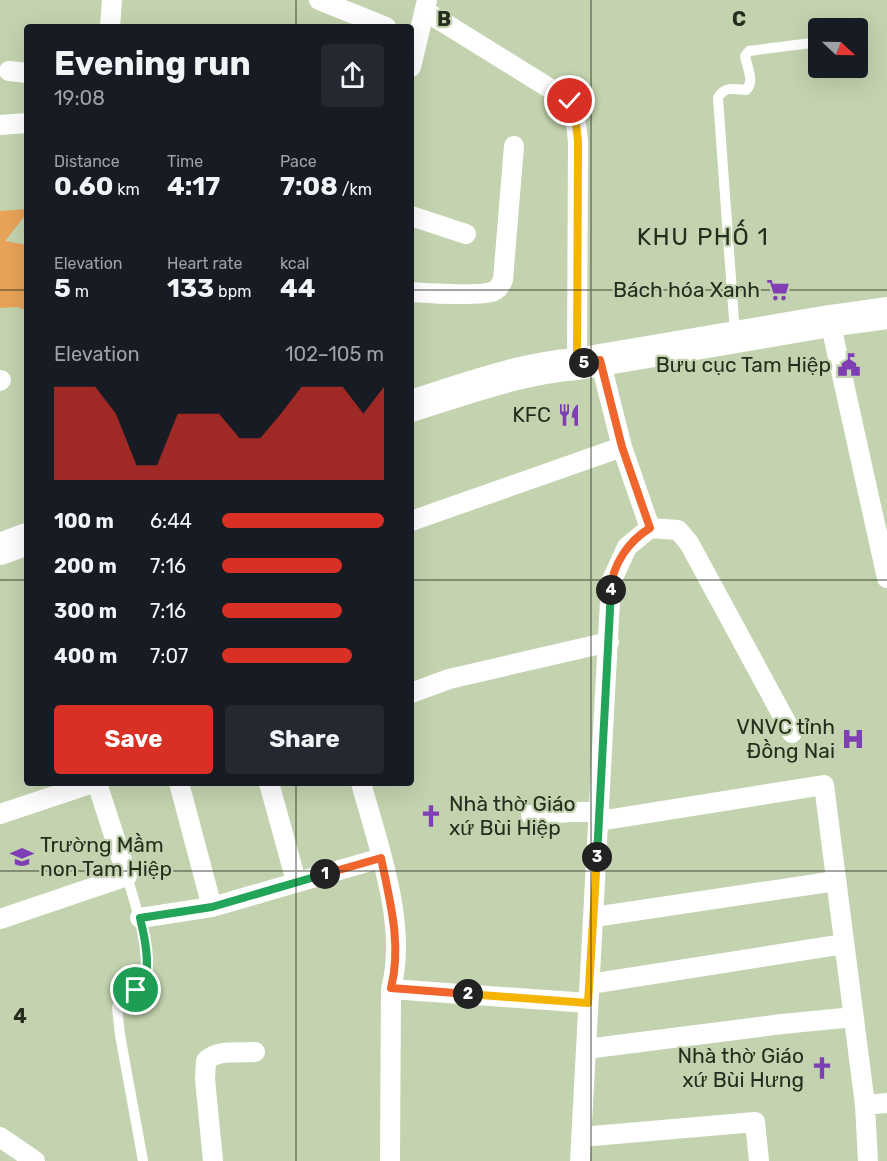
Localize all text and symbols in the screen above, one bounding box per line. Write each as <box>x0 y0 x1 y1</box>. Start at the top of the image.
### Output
text: B <box>437 7 451 31</box>
text: C <box>732 7 746 31</box>
north arrow <box>808 18 868 78</box>
map controls <box>808 18 868 78</box>
text: Evening run <box>54 44 251 83</box>
button: share <box>321 44 384 107</box>
pin <box>544 75 595 126</box>
icon: check <box>553 84 586 117</box>
text: 19:08 <box>54 86 105 110</box>
text: Distance <box>54 152 120 171</box>
text: Time <box>167 152 203 171</box>
text: Pace <box>280 152 317 171</box>
text: 0.60 <box>54 171 113 202</box>
text: 4:17 <box>167 171 220 202</box>
text: 7:08 <box>280 171 338 202</box>
text: km <box>113 180 140 199</box>
text: /km <box>338 180 372 199</box>
district label: KHU PHỐ 1 <box>637 219 769 251</box>
text: Elevation <box>54 254 123 273</box>
text: Heart rate <box>167 254 242 273</box>
text: kcal <box>280 254 309 273</box>
text: 5 <box>54 273 71 304</box>
text: 133 <box>167 273 214 304</box>
text: 44 <box>280 273 316 304</box>
place label: Bách hóa Xanh <box>613 277 760 302</box>
supermarket icon: Bách hóa Xanh <box>765 277 791 303</box>
text: m <box>71 282 89 301</box>
text: bpm <box>214 282 251 301</box>
text: Elevation <box>54 342 140 366</box>
text: 102–105 m <box>285 342 384 366</box>
pin: 5 <box>569 348 599 378</box>
place label: Bưu cục Tam Hiệp <box>656 352 831 377</box>
public building icon: Bưu cục Tam Hiệp <box>836 352 862 378</box>
text: 5 <box>579 353 589 372</box>
place label: KFC <box>512 402 551 427</box>
restaurant icon: KFC <box>556 402 582 428</box>
text: 100 m <box>54 509 114 533</box>
text: 6:44 <box>150 509 192 533</box>
text: 200 m <box>54 554 117 578</box>
text: 7:16 <box>150 554 186 578</box>
pin: 4 <box>596 575 626 605</box>
text: 4 <box>606 580 616 599</box>
text: 300 m <box>54 599 117 623</box>
text: 7:16 <box>150 599 186 623</box>
text: 400 m <box>54 644 117 668</box>
text: 7:07 <box>150 644 188 668</box>
button: Save <box>54 705 213 774</box>
button: Share <box>225 705 384 774</box>
place label: VNVC tỉnh Đồng Nai <box>736 714 835 763</box>
hospital icon: VNVC tỉnh Đồng Nai <box>840 726 866 752</box>
place label: Nhà thờ Giáo xứ Bùi Hiệp <box>449 791 576 840</box>
church icon: Nhà thờ Giáo xứ Bùi Hiệp <box>418 803 444 829</box>
place label: Trường Mầm non Tam Hiệp <box>40 832 172 881</box>
pin: 3 <box>582 842 612 872</box>
school or university icon: Trường Mầm non Tam Hiệp <box>9 844 35 870</box>
text: 3 <box>592 847 602 866</box>
pin: 1 <box>310 859 340 889</box>
text: 1 <box>321 864 329 883</box>
pin <box>110 964 161 1015</box>
icon: arrive <box>119 973 152 1006</box>
pin: 2 <box>453 979 483 1009</box>
text: 2 <box>463 984 473 1003</box>
text: 4 <box>13 1004 27 1028</box>
place label: Nhà thờ Giáo xứ Bùi Hưng <box>677 1043 804 1092</box>
church icon: Nhà thờ Giáo xứ Bùi Hưng <box>809 1055 835 1081</box>

